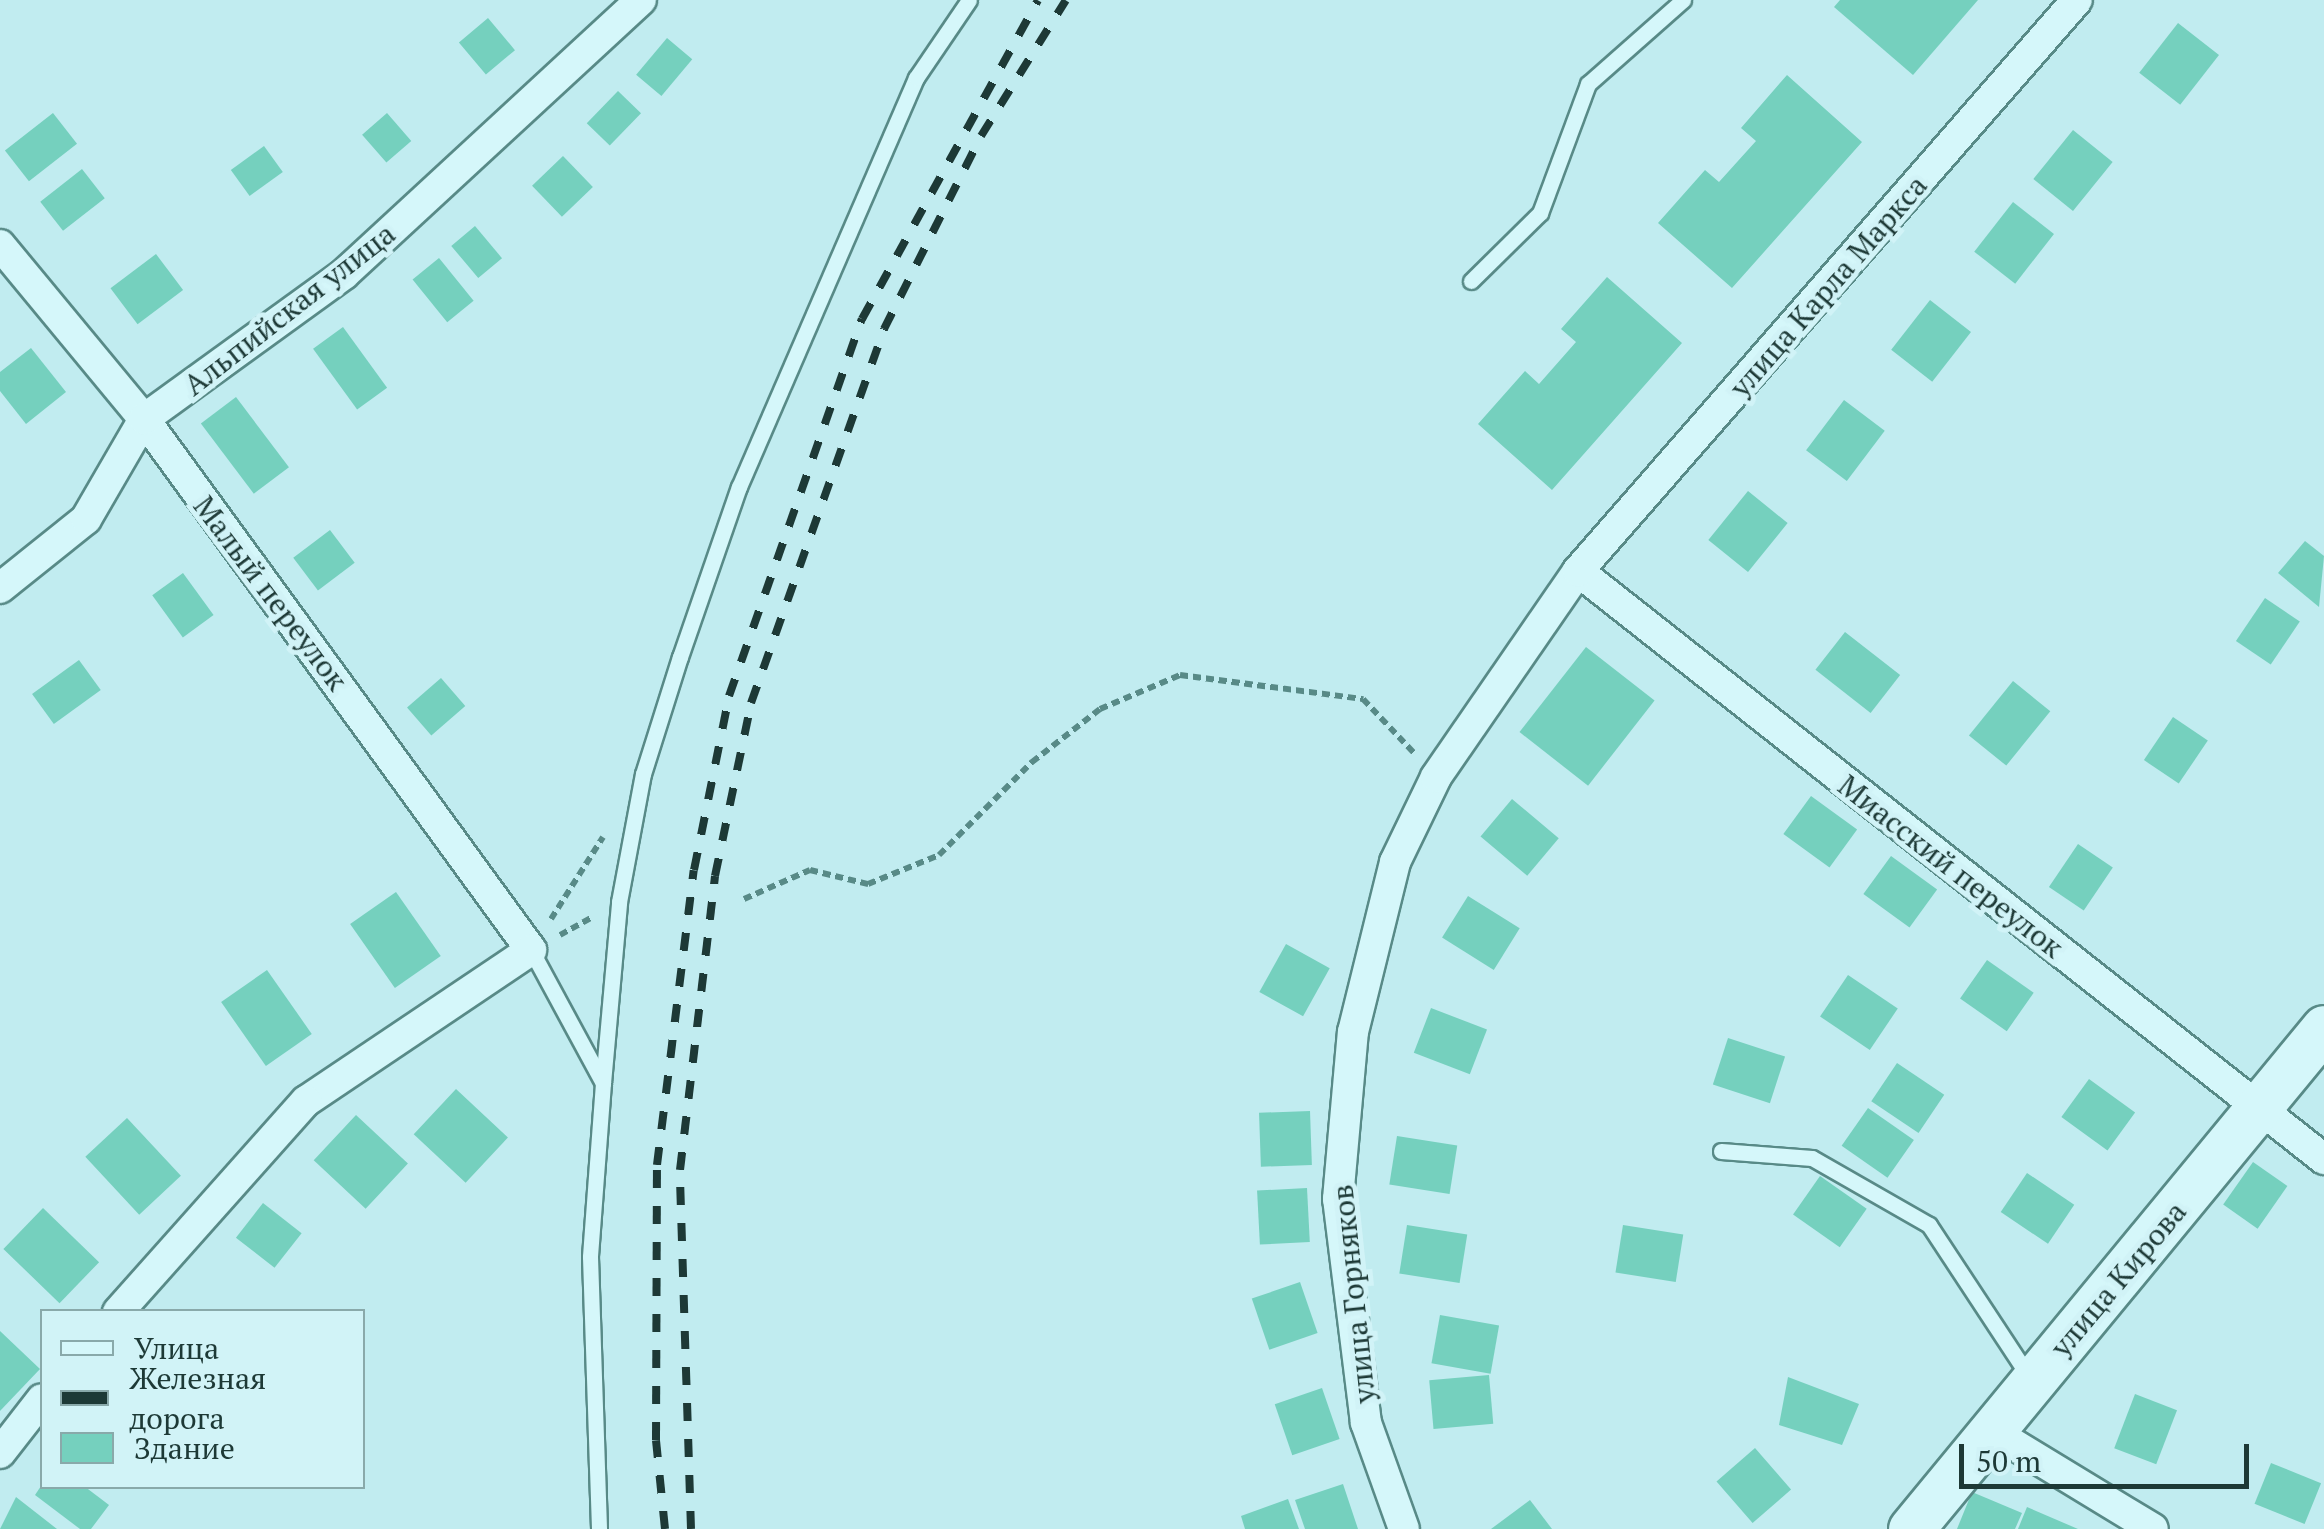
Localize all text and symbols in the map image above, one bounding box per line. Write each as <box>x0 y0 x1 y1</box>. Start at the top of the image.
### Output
street label: улица Карла Маркса <box>1722 168 1934 404</box>
street label: Альпийская улица <box>176 215 402 403</box>
street label: Малый переулок <box>186 489 356 697</box>
street label: Миасский переулок <box>1831 767 2071 965</box>
street label: улица Горняков <box>1324 1183 1382 1405</box>
street label: улица Кирова <box>2042 1194 2194 1364</box>
legend <box>40 1309 365 1489</box>
text: Улица <box>134 1328 219 1368</box>
text: Железная дорога <box>129 1358 266 1438</box>
scale bar <box>1964 1424 2254 1486</box>
text: Здание <box>134 1428 235 1468</box>
text: 50 m <box>1976 1441 2041 1481</box>

